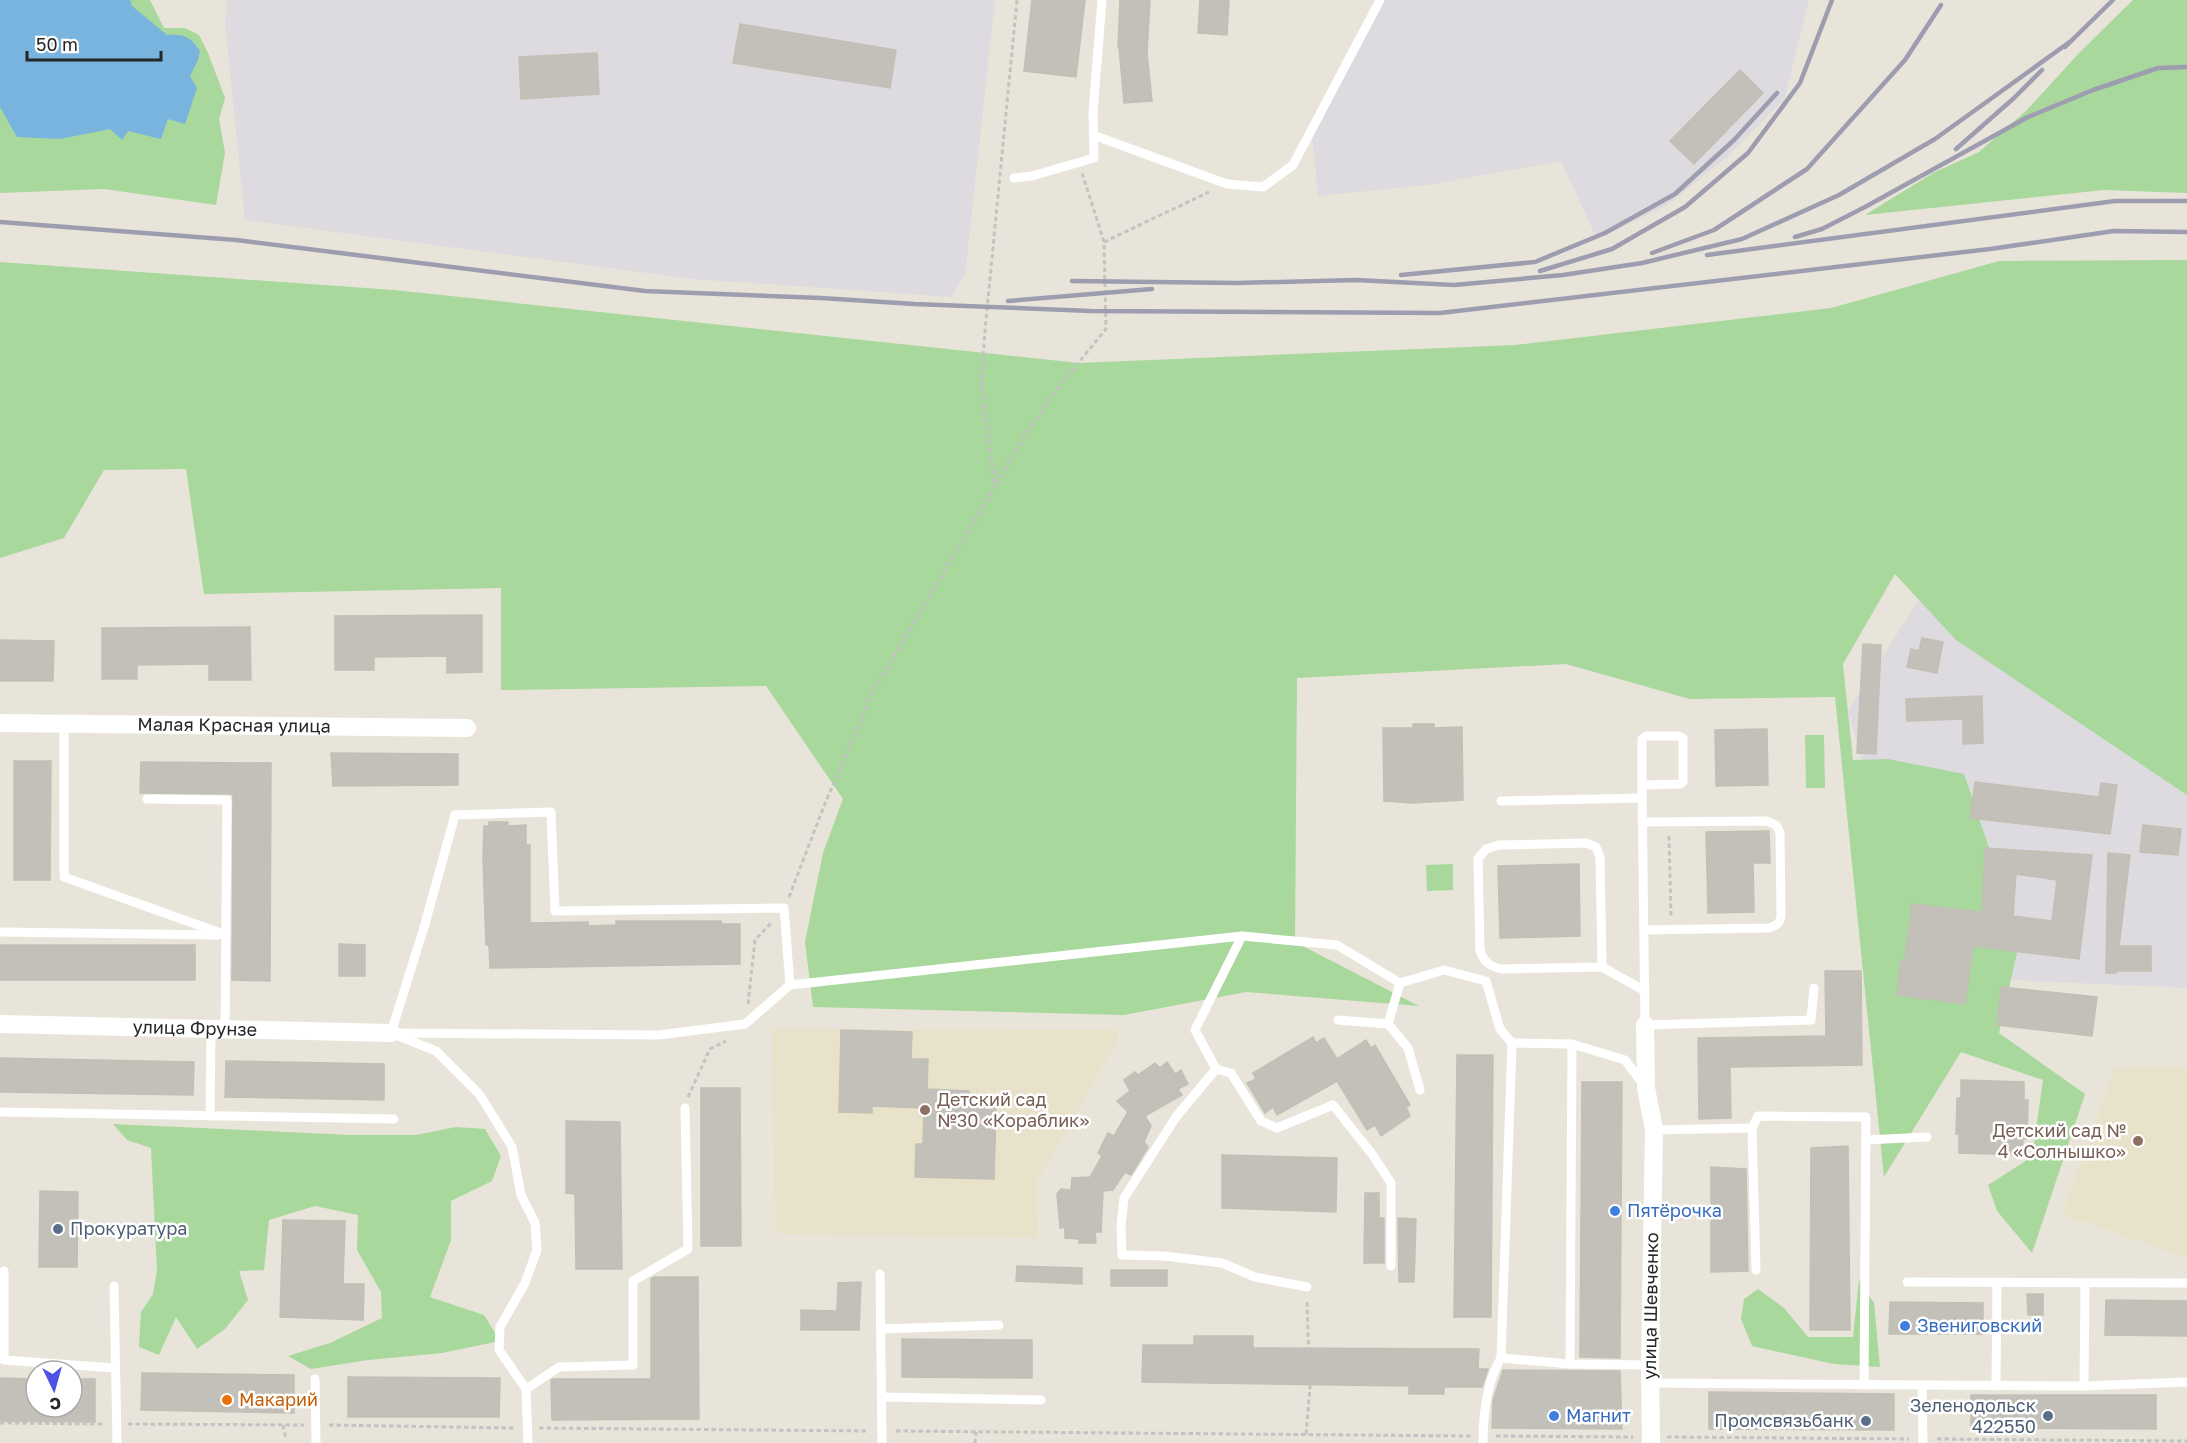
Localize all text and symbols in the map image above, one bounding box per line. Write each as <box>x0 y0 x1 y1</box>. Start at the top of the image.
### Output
scale bar <box>27 24 160 62</box>
text: 50 m <box>36 33 78 55</box>
street label: Малая Красная улица <box>137 712 331 737</box>
street label: улица Фрунзе <box>133 1015 257 1040</box>
place label: Детский сад №30 «Кораблик» <box>937 1088 1089 1131</box>
marker: Детский сад №30 «Кораблик» <box>918 1103 932 1117</box>
place label: Детский сад № 4 «Солнышко» <box>1992 1119 2126 1162</box>
marker: Детский сад № 4 «Солнышко» <box>2131 1134 2145 1148</box>
place label: Пятёрочка <box>1627 1199 1722 1221</box>
marker: Пятёрочка <box>1608 1204 1622 1218</box>
place label: Прокуратура <box>70 1217 188 1239</box>
marker: Прокуратура <box>51 1222 65 1236</box>
street label: улица Шевченко <box>1638 1232 1662 1380</box>
place label: Звениговский <box>1917 1314 2042 1336</box>
marker: Звениговский <box>1898 1319 1912 1333</box>
north arrow <box>24 1359 84 1419</box>
place label: Макарий <box>239 1388 318 1410</box>
text: С <box>49 1393 62 1414</box>
marker: Макарий <box>220 1393 234 1407</box>
place label: Зеленодольск 422550 <box>1910 1394 2036 1437</box>
place label: Магнит <box>1566 1404 1631 1426</box>
marker: Магнит <box>1547 1409 1561 1423</box>
place label: Промсвязьбанк <box>1714 1409 1854 1431</box>
marker: Зеленодольск 422550 <box>2041 1409 2055 1423</box>
marker: Промсвязьбанк <box>1859 1414 1873 1428</box>

